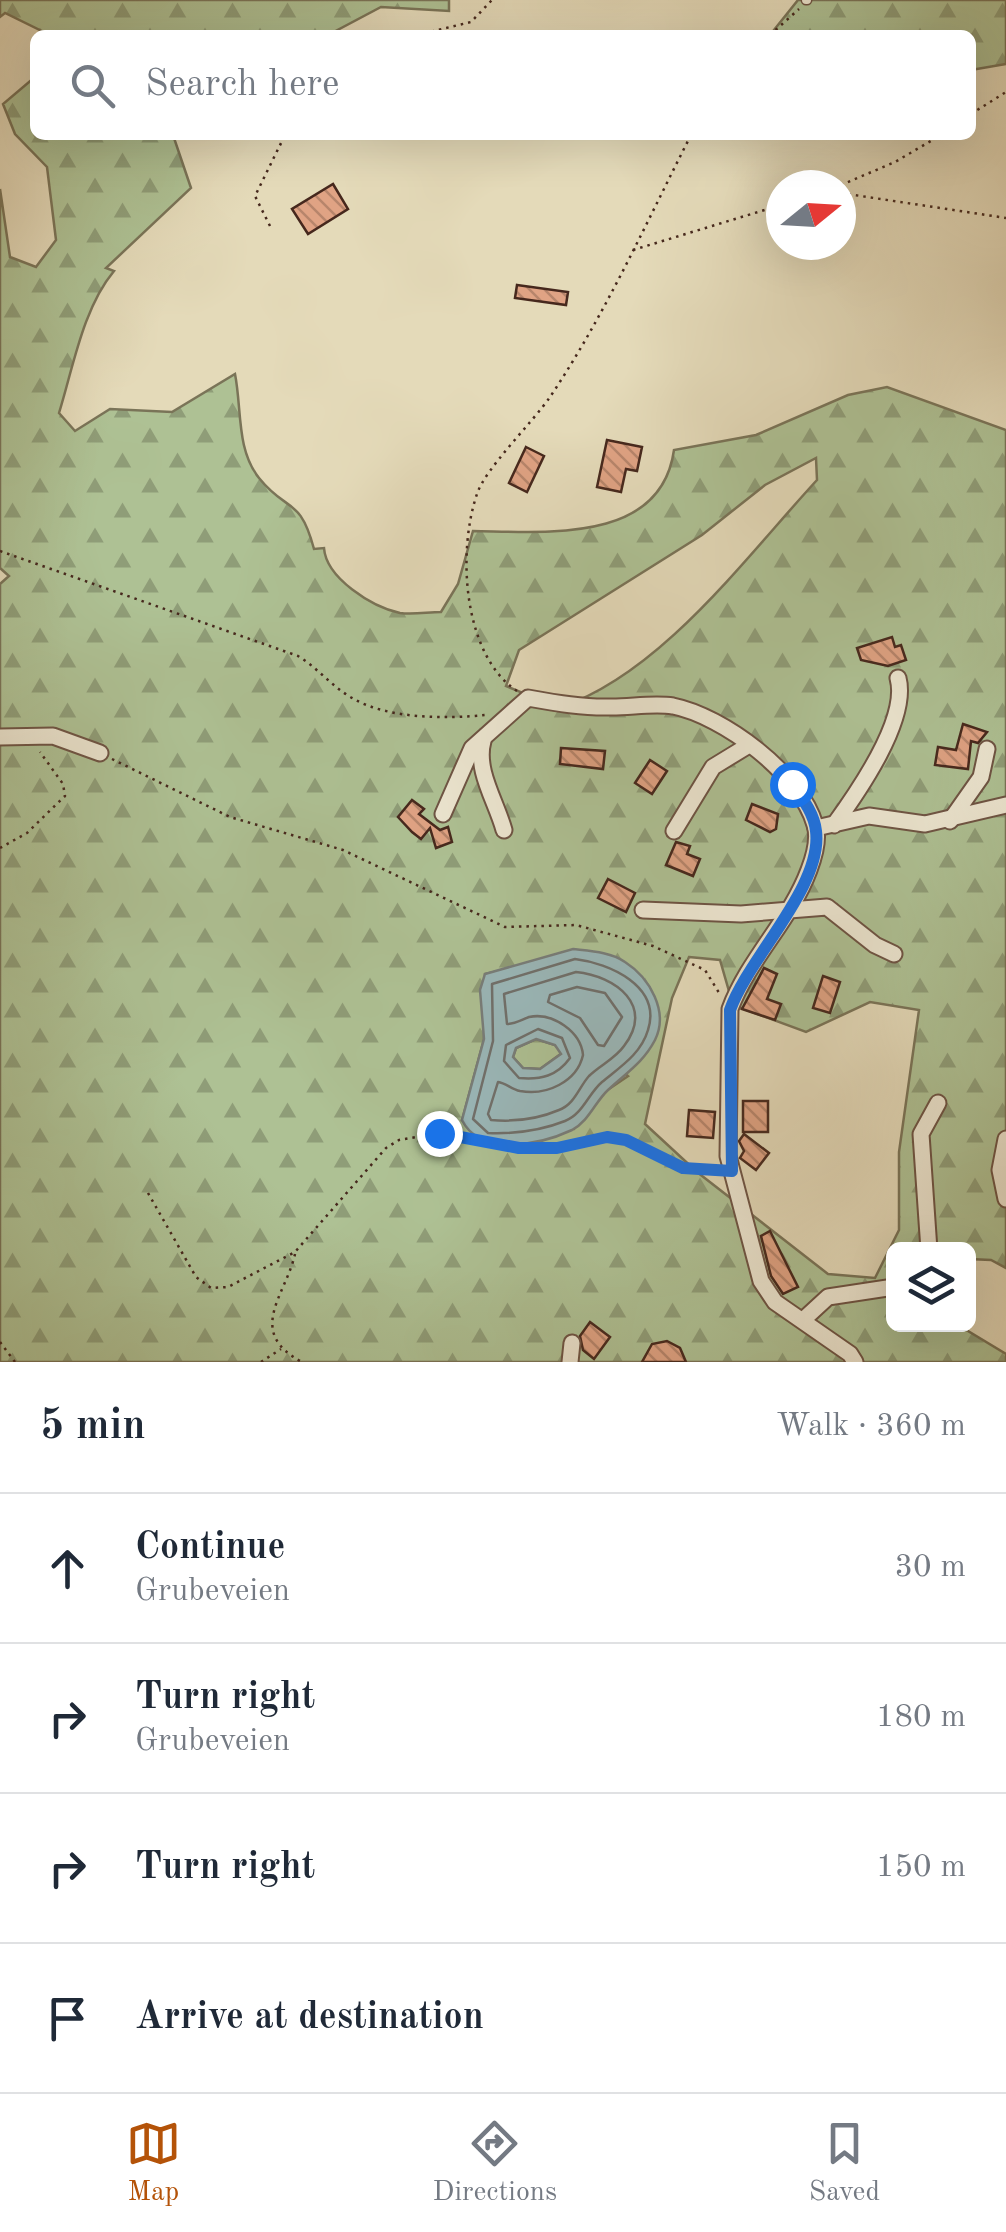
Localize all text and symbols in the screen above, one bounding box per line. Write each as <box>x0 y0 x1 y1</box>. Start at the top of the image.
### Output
search box <box>30 30 976 140</box>
icon: search <box>65 58 120 113</box>
text: Search here <box>145 66 340 104</box>
north arrow <box>766 170 856 260</box>
route start <box>770 762 816 808</box>
route end <box>417 1111 463 1157</box>
map controls <box>886 1242 976 1332</box>
button: layers <box>886 1242 976 1332</box>
text: 5 min <box>40 1406 146 1448</box>
text: Walk · 360 m <box>776 1411 966 1443</box>
text: Continue <box>135 1529 285 1567</box>
icon: ahead <box>40 1541 95 1596</box>
text: 30 m <box>895 1552 966 1584</box>
text: Grubeveien <box>135 1576 290 1608</box>
text: Turn right <box>135 1679 315 1717</box>
icon: right <box>40 1691 95 1746</box>
text: 180 m <box>876 1702 966 1734</box>
text: Grubeveien <box>135 1726 290 1758</box>
icon: right <box>40 1841 95 1896</box>
text: Turn right <box>135 1849 315 1887</box>
text: 150 m <box>876 1852 966 1884</box>
icon: arrive <box>40 1991 95 2046</box>
text: Arrive at destination <box>135 1999 484 2037</box>
tab: Map <box>126 2116 181 2211</box>
tab: Directions <box>433 2116 557 2211</box>
tab: Saved <box>809 2116 880 2211</box>

